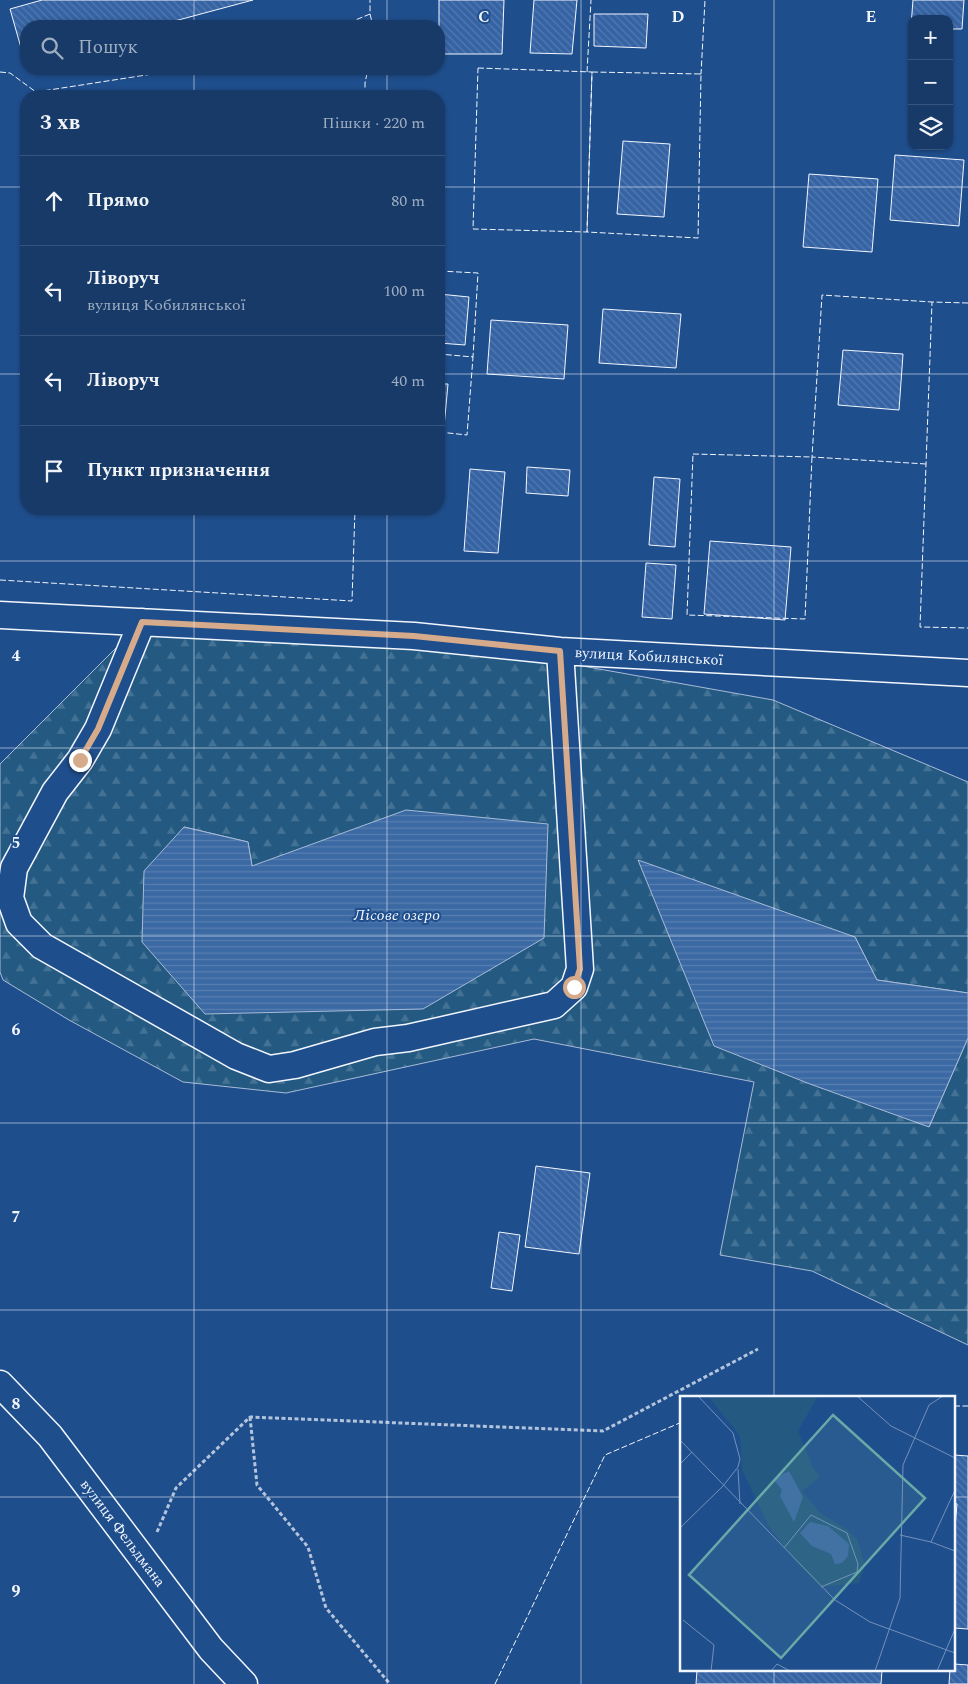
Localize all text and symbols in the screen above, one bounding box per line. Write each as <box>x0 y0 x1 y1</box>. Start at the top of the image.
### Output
text: C <box>478 5 490 29</box>
text: D <box>672 5 685 29</box>
text: E <box>866 5 876 29</box>
map controls <box>908 15 953 150</box>
button: + <box>908 15 953 60</box>
search box <box>20 20 445 75</box>
text: Пошук <box>78 33 138 62</box>
icon: search <box>38 34 66 62</box>
button: − <box>908 60 953 105</box>
button: layers <box>908 105 953 150</box>
text: 3 хв <box>40 107 80 139</box>
text: Пішки · 220 m <box>322 111 425 135</box>
text: Прямо <box>87 186 149 215</box>
icon: ahead <box>40 187 68 215</box>
text: 80 m <box>391 189 425 213</box>
text: Ліворуч <box>87 264 160 293</box>
icon: left <box>40 277 68 305</box>
text: 100 m <box>383 279 425 303</box>
text: вулиця Кобилянської <box>87 293 246 317</box>
text: Ліворуч <box>87 366 160 395</box>
icon: left <box>40 367 68 395</box>
text: 40 m <box>391 369 425 393</box>
text: Пункт призначення <box>87 456 270 485</box>
icon: arrive <box>40 457 68 485</box>
street label: вулиця Кобилянської <box>574 641 724 672</box>
text: 4 <box>12 644 21 668</box>
route end <box>69 749 92 772</box>
text: 5 <box>12 831 20 855</box>
water label: Лісове озеро <box>353 903 440 927</box>
route start <box>563 976 586 999</box>
text: 6 <box>12 1018 21 1042</box>
text: 7 <box>12 1205 21 1229</box>
text: 8 <box>12 1392 21 1416</box>
inset map <box>680 1396 956 1672</box>
street label: вулиця Фельдмана <box>74 1474 171 1593</box>
text: 9 <box>12 1579 21 1603</box>

